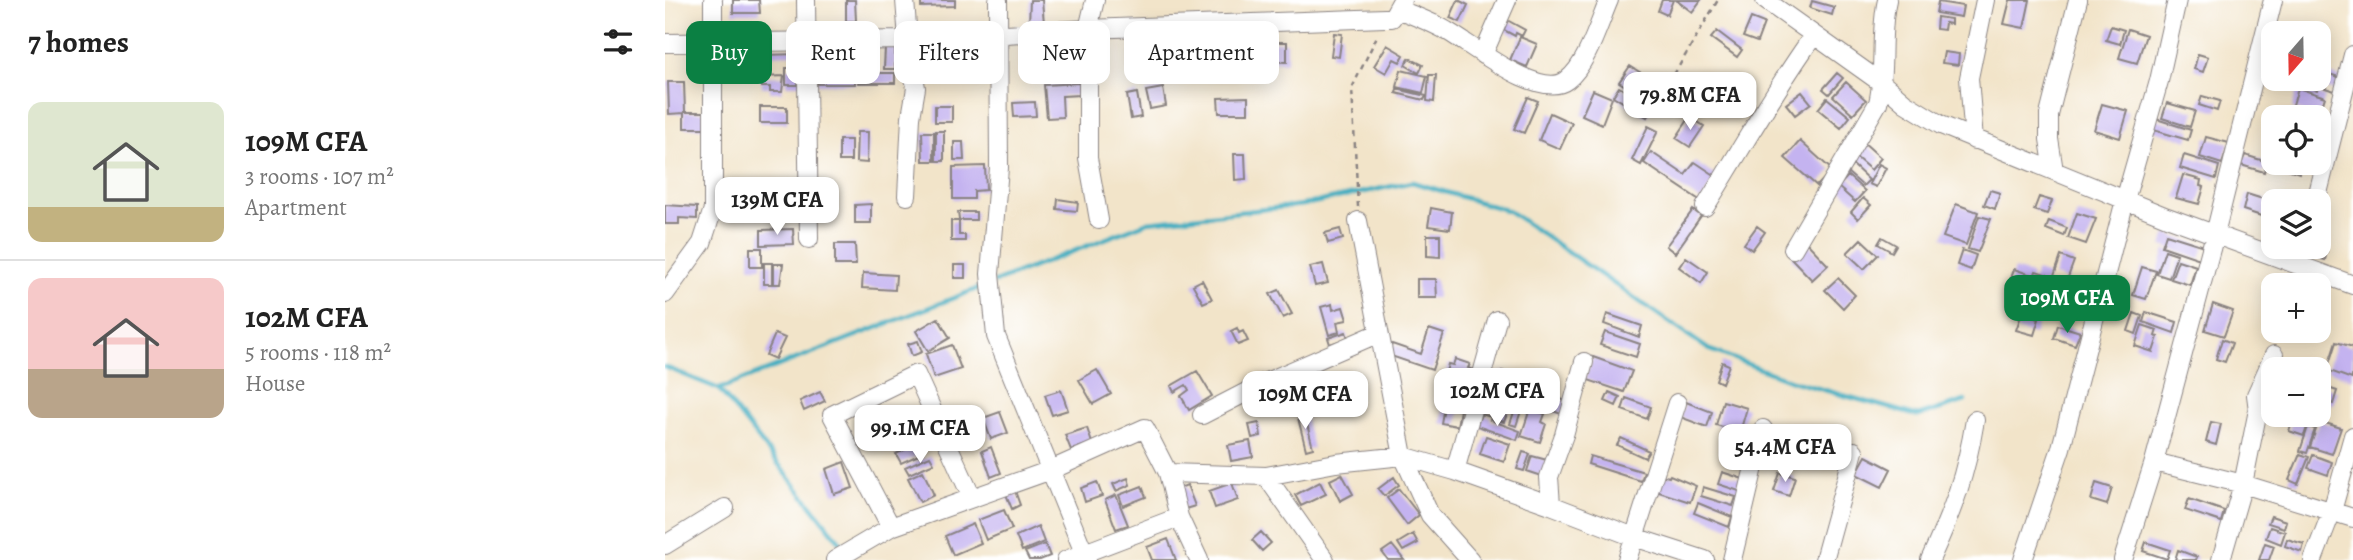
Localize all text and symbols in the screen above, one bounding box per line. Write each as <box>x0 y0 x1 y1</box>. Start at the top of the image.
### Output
chip: Buy <box>686 21 772 84</box>
chip: Rent <box>786 21 880 84</box>
chip: Filters <box>894 21 1004 84</box>
chip: New <box>1018 21 1110 84</box>
chip: Apartment <box>1124 21 1279 84</box>
north arrow <box>2261 21 2331 91</box>
map controls <box>2261 21 2331 427</box>
text: 7 homes <box>28 22 129 62</box>
icon: filters <box>599 23 637 61</box>
pin: 79.8M CFA <box>1610 72 1770 132</box>
text: 79.8M CFA <box>1639 79 1741 110</box>
button: locate <box>2261 105 2331 175</box>
text: 109M CFA <box>245 121 367 161</box>
icon: home <box>84 130 168 214</box>
text: 3 rooms · 107 m² <box>245 161 394 192</box>
pin: 139M CFA <box>705 177 849 237</box>
text: 139M CFA <box>731 184 823 215</box>
button: layers <box>2261 189 2331 259</box>
text: Apartment <box>245 192 347 223</box>
button: + <box>2261 273 2331 343</box>
pin: 109M CFA <box>1995 276 2139 335</box>
text: 109M CFA <box>2020 282 2114 313</box>
text: 102M CFA <box>245 297 368 337</box>
icon: home <box>84 306 168 390</box>
text: 5 rooms · 118 m² <box>245 337 391 368</box>
button: − <box>2261 357 2331 427</box>
text: House <box>245 368 305 399</box>
pin: 102M CFA <box>1425 368 1569 428</box>
pin: 109M CFA <box>1233 372 1377 431</box>
text: 102M CFA <box>1450 375 1544 406</box>
text: 109M CFA <box>1258 378 1352 409</box>
pin: 99.1M CFA <box>840 406 1000 465</box>
text: 99.1M CFA <box>870 412 970 443</box>
pin: 54.4M CFA <box>1705 424 1865 484</box>
text: 54.4M CFA <box>1734 431 1836 462</box>

